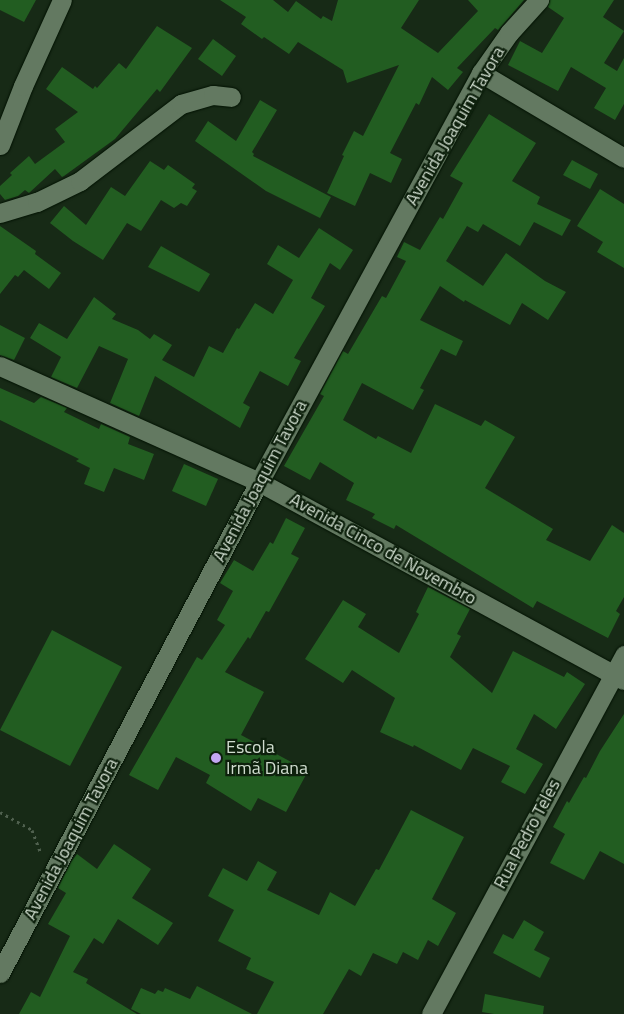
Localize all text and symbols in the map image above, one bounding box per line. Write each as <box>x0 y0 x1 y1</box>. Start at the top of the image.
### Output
street label: Avenida Joaquim Tavora <box>401 43 509 209</box>
street label: Avenida Joaquim Tavora <box>208 397 312 565</box>
street label: Avenida Cinco de Novembro <box>286 489 480 609</box>
place label: Escola Irmã Diana <box>226 737 308 780</box>
marker: Escola Irmã Diana <box>210 752 222 764</box>
street label: Avenida Joaquim Tavora <box>19 755 123 923</box>
street label: Rua Pedro Teles <box>489 776 565 892</box>

